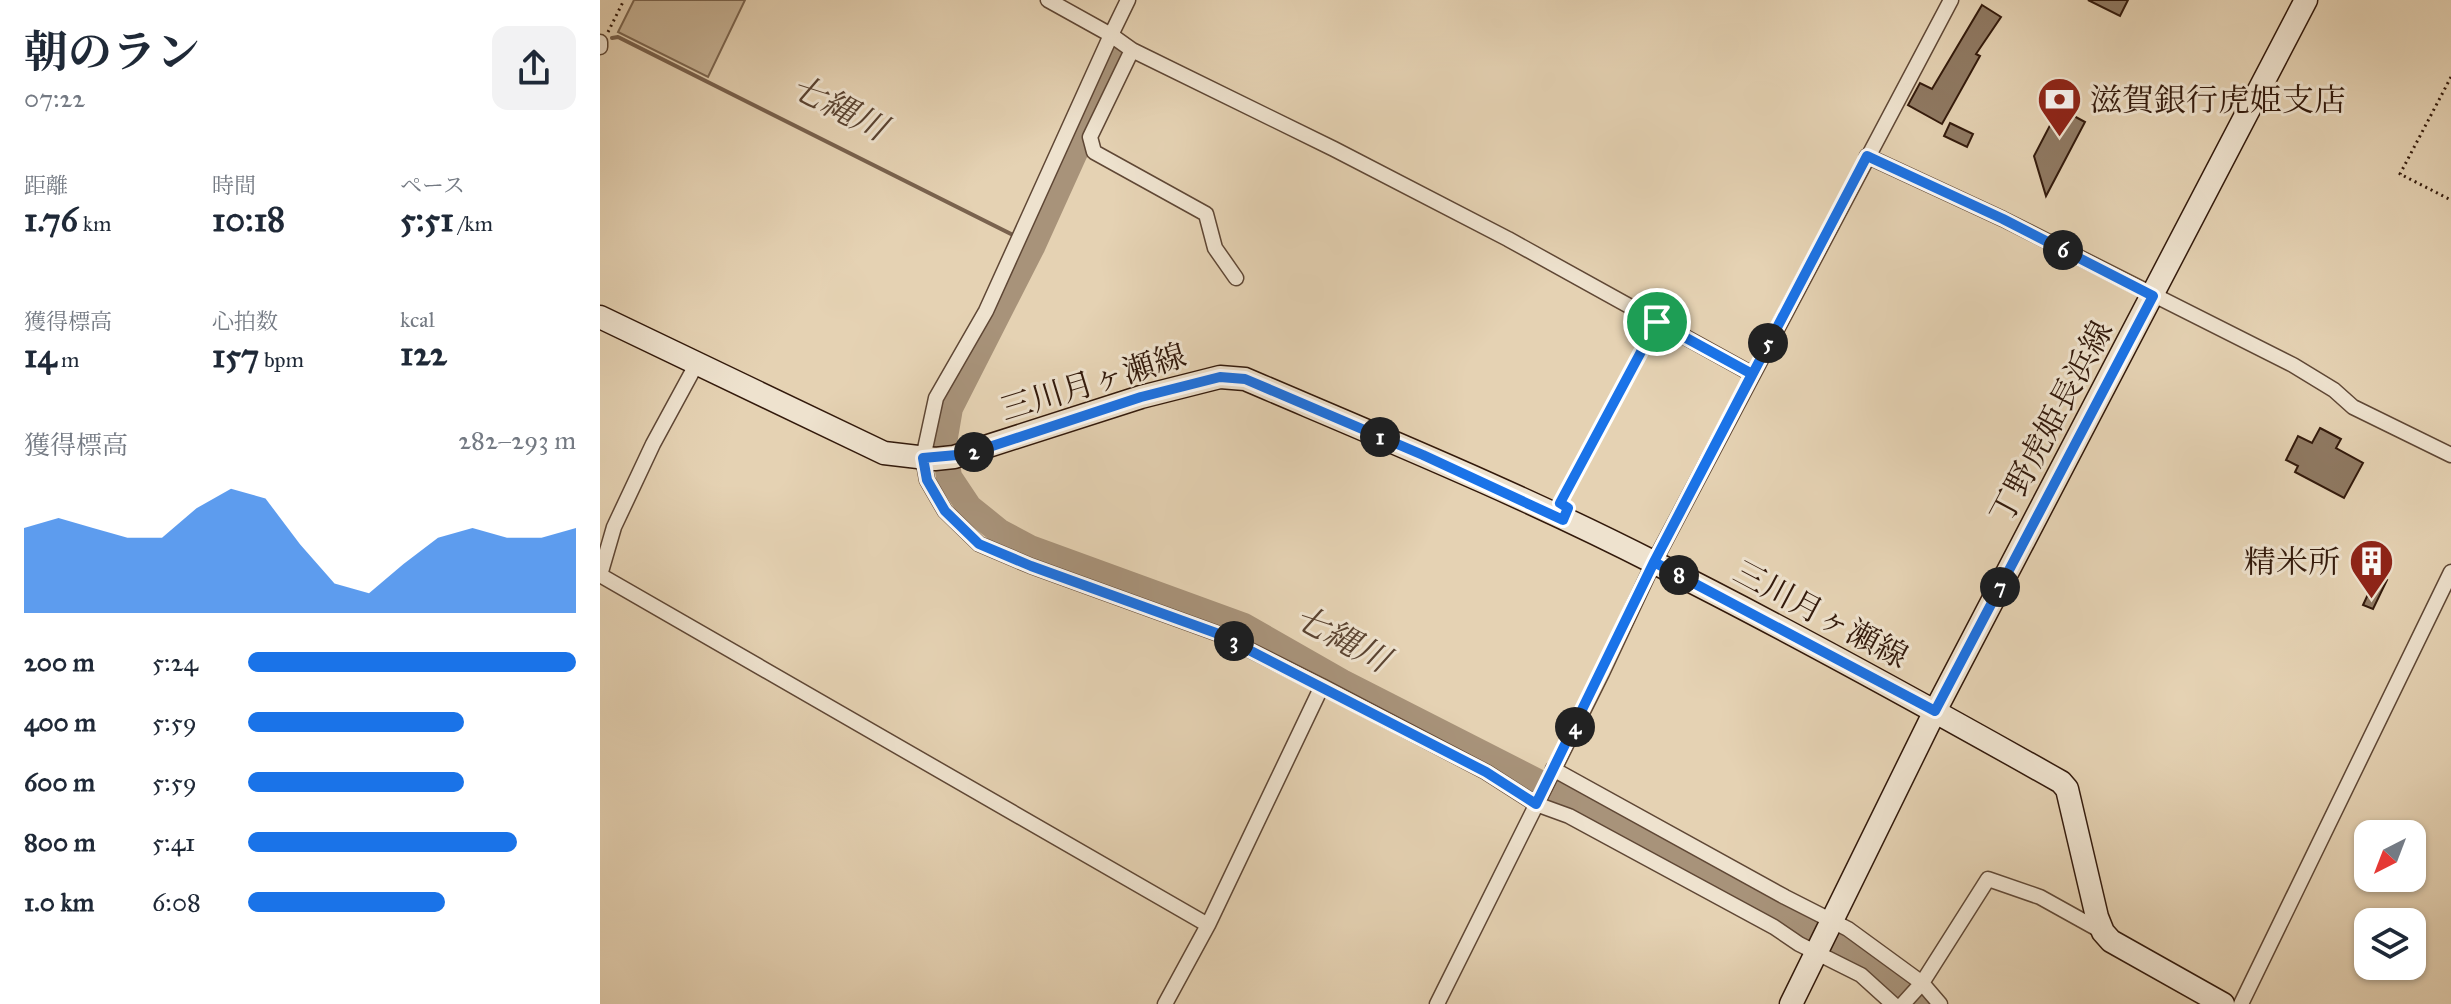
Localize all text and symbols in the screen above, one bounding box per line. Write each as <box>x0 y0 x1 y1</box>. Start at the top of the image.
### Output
text: 朝のラン <box>24 25 200 79</box>
button: share <box>492 26 576 110</box>
water label: 七縄川 <box>784 66 897 151</box>
bank icon: 滋賀銀行虎姫支店 <box>2035 76 2083 139</box>
place label: 滋賀銀行虎姫支店 <box>2090 81 2346 120</box>
text: 07:22 <box>24 82 85 114</box>
text: 距離 <box>24 172 68 199</box>
text: 時間 <box>212 172 256 199</box>
text: ペース <box>400 172 465 199</box>
text: 1.76 <box>24 199 78 240</box>
text: 10:18 <box>212 199 285 240</box>
text: 5:51 <box>400 199 454 240</box>
text: km <box>78 210 111 237</box>
text: /km <box>454 210 493 237</box>
pin: 6 <box>2043 230 2083 270</box>
text: 6 <box>2057 236 2069 263</box>
pin <box>1623 288 1691 356</box>
icon: arrive <box>1635 300 1679 344</box>
text: kcal <box>400 306 435 333</box>
text: 獲得標高 <box>24 308 112 335</box>
text: 心拍数 <box>212 308 278 335</box>
street label: 丁野虎姫長浜線 <box>1982 314 2121 530</box>
pin: 5 <box>1748 323 1788 363</box>
text: 5 <box>1763 329 1773 356</box>
text: 122 <box>400 333 447 374</box>
text: 14 <box>24 335 56 376</box>
text: 157 <box>212 335 259 376</box>
street label: 三川月ヶ瀬線 <box>996 336 1191 429</box>
text: m <box>56 346 80 373</box>
text: bpm <box>259 346 304 373</box>
pin: 1 <box>1360 417 1400 457</box>
text: 1 <box>1376 423 1384 450</box>
text: 282–293 m <box>458 424 576 456</box>
text: 獲得標高 <box>24 429 128 461</box>
pin: 2 <box>954 432 994 472</box>
text: 2 <box>969 438 979 465</box>
building icon: 精米所 <box>2347 538 2395 601</box>
place label: 精米所 <box>2244 543 2340 582</box>
street label: 三川月ヶ瀬線 <box>1727 552 1915 677</box>
pin: 8 <box>1659 555 1699 595</box>
text: 8 <box>1673 561 1685 588</box>
pin: 7 <box>1980 567 2020 607</box>
text: 7 <box>1994 573 2006 600</box>
water label: 七縄川 <box>1287 596 1400 682</box>
pin: 3 <box>1214 621 1254 661</box>
text: 3 <box>1230 627 1238 654</box>
text: 200 m <box>24 646 95 678</box>
text: 5:24 <box>152 646 198 678</box>
text: 400 m <box>24 706 96 738</box>
text: 5:59 <box>152 706 197 738</box>
pin: 4 <box>1555 707 1595 747</box>
text: 4 <box>1569 713 1581 740</box>
text: 600 m <box>24 766 95 798</box>
text: 5:59 <box>152 766 197 798</box>
north arrow <box>2354 820 2426 892</box>
map controls <box>2354 820 2426 980</box>
text: 800 m <box>24 826 96 858</box>
text: 5:41 <box>152 826 195 858</box>
text: 1.0 km <box>24 886 94 918</box>
text: 6:08 <box>152 886 201 918</box>
button: layers <box>2354 908 2426 980</box>

